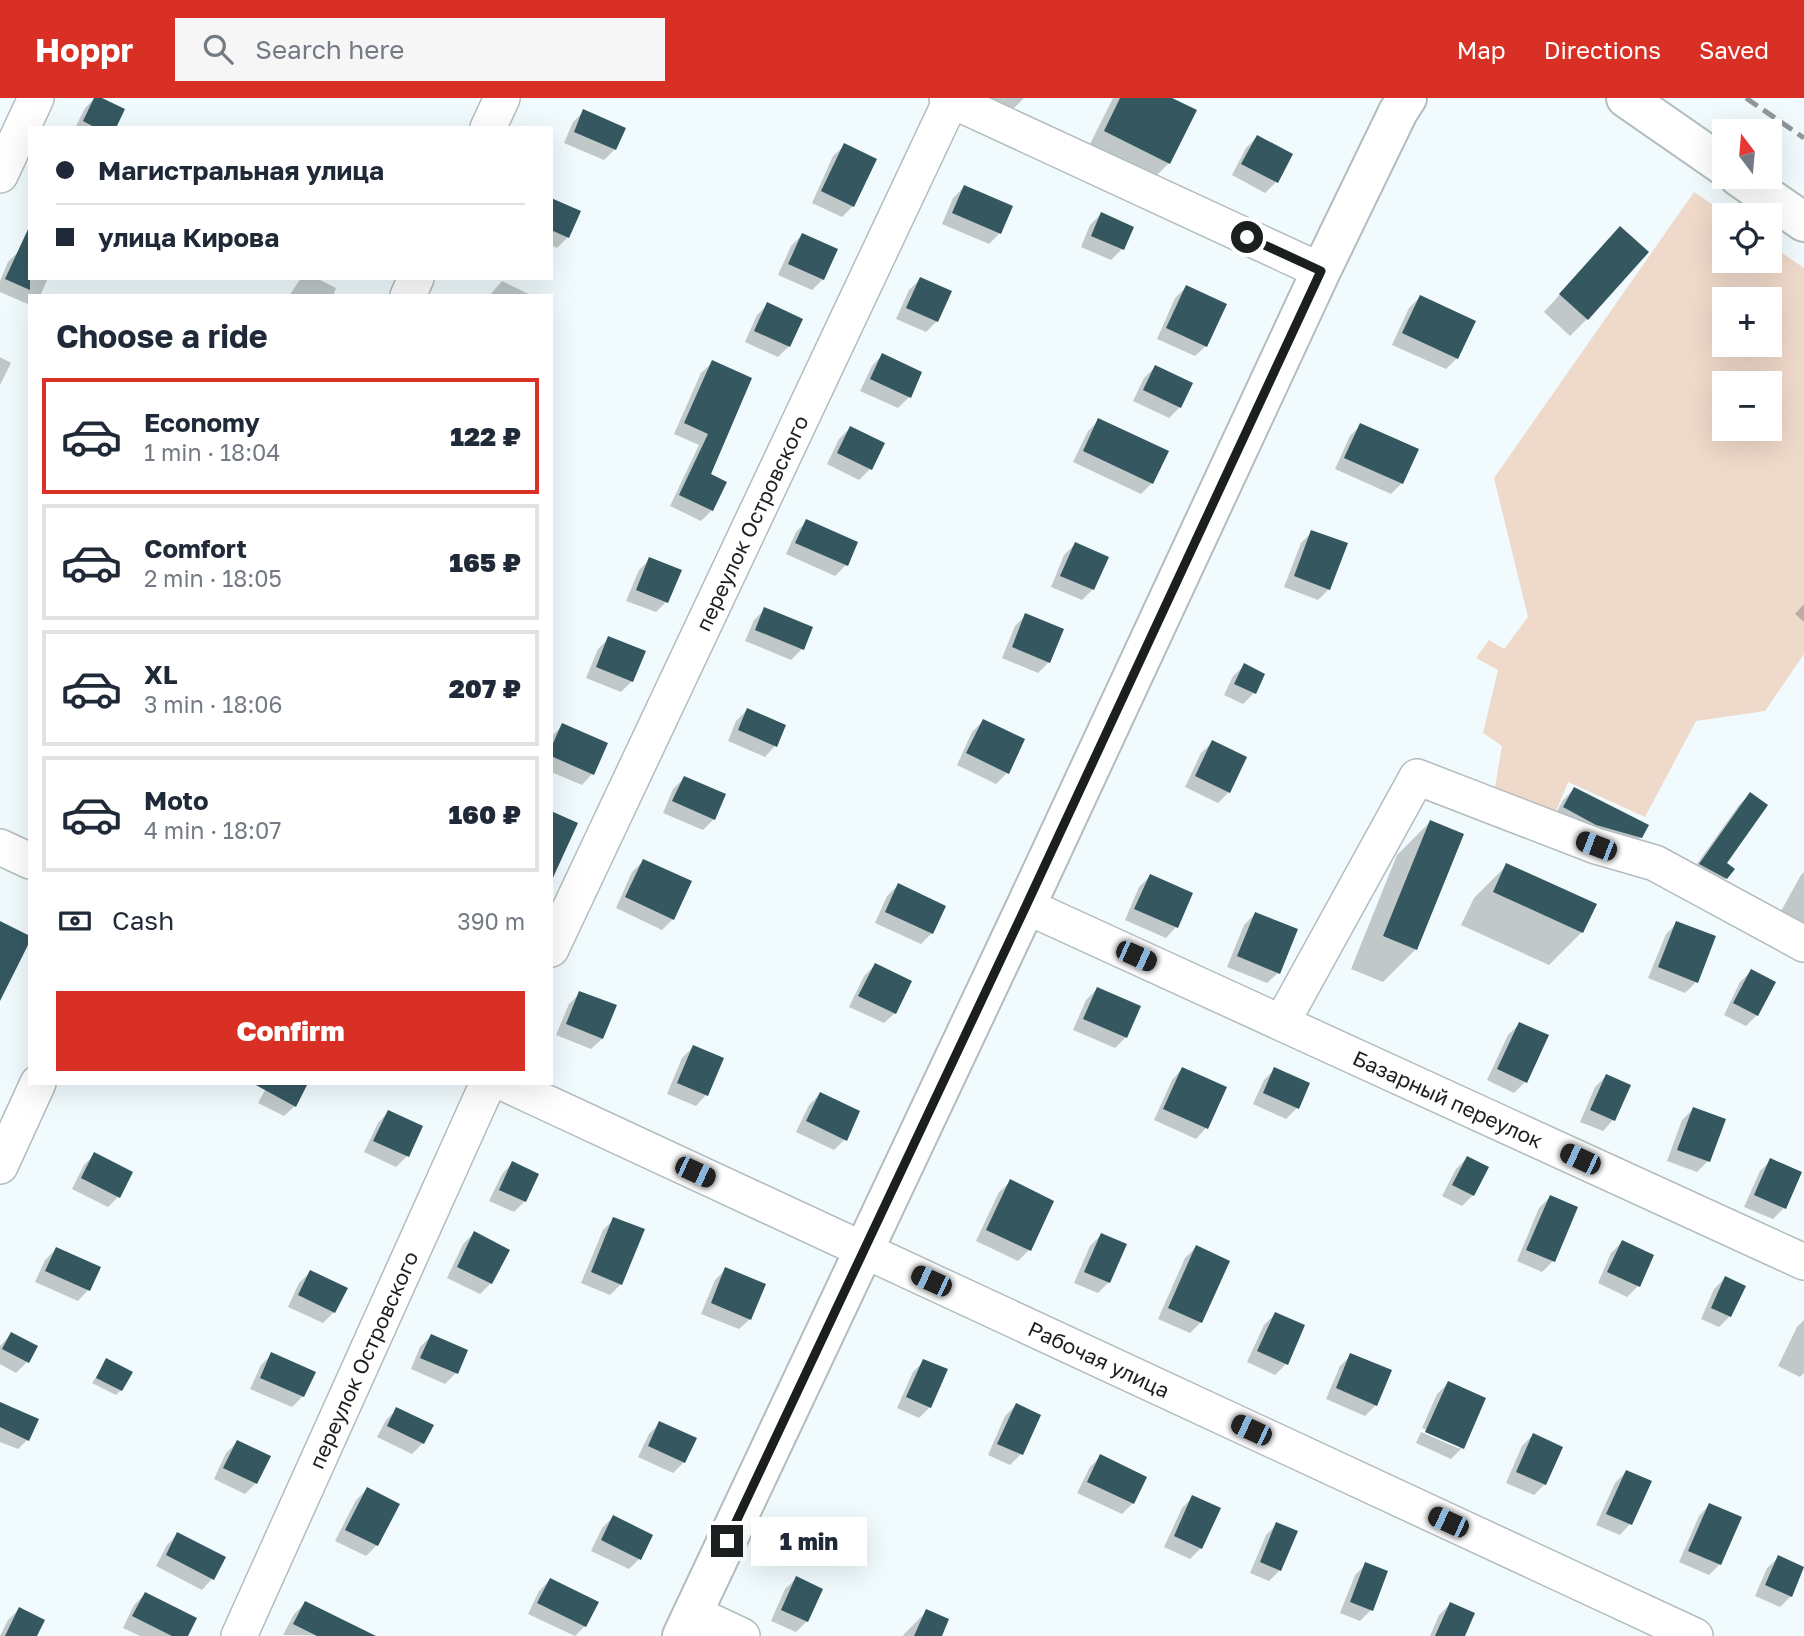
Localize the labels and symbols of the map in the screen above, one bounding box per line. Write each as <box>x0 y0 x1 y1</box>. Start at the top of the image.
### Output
north arrow <box>1712 119 1782 189</box>
route start <box>1231 221 1263 253</box>
street label: переулок Островского <box>690 411 814 635</box>
car <box>1573 829 1620 863</box>
car <box>1113 938 1160 974</box>
street label: Базарный переулок <box>1349 1044 1547 1154</box>
car <box>1557 1141 1604 1177</box>
car <box>672 1154 719 1190</box>
street label: переулок Островского <box>303 1247 424 1472</box>
car <box>908 1263 955 1299</box>
street label: Рабочая улица <box>1024 1315 1174 1403</box>
car <box>1228 1412 1275 1448</box>
car <box>1425 1504 1472 1540</box>
callout: 1 min <box>752 1516 867 1566</box>
route end <box>711 1525 743 1557</box>

